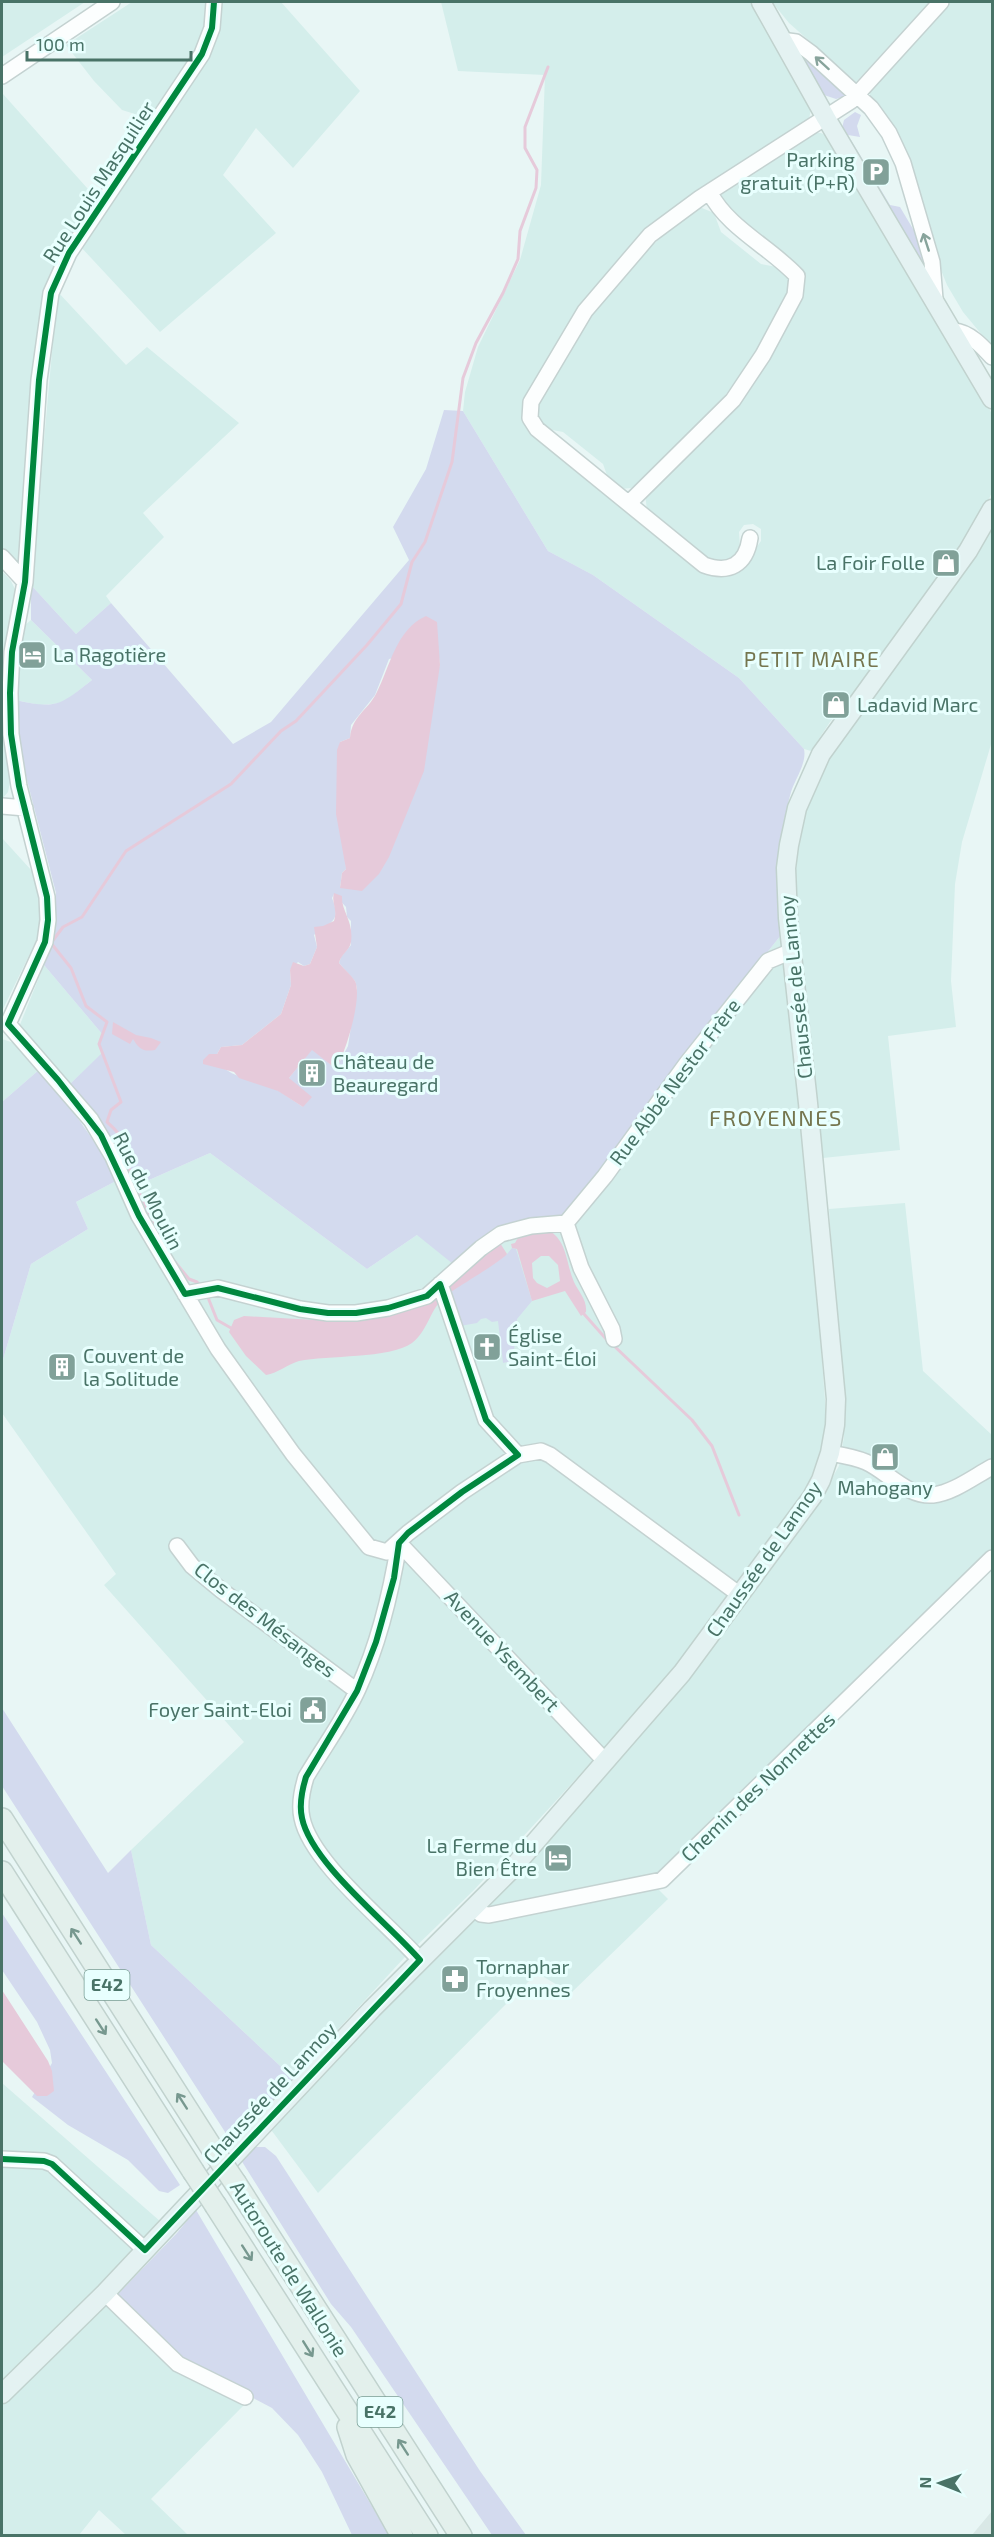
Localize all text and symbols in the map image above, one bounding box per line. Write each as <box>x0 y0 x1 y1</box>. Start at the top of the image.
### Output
scale bar <box>27 24 190 62</box>
text: 100 m <box>36 33 85 55</box>
one-way arrow <box>815 56 830 70</box>
street label: Rue Louis Masquilier <box>37 96 159 267</box>
place label: Parking gratuit (P+R) <box>740 147 855 194</box>
parking icon: Parking gratuit (P+R) <box>860 156 892 188</box>
one-way arrow <box>920 233 931 252</box>
shop icon: La Foir Folle <box>930 547 962 579</box>
place label: La Foir Folle <box>816 550 925 574</box>
hotel icon: La Ragotière <box>16 639 48 671</box>
place label: La Ragotière <box>53 642 166 666</box>
district label: PETIT MAIRE <box>744 646 880 671</box>
shop icon: Ladavid Marc <box>820 689 852 721</box>
place label: Ladavid Marc <box>857 692 978 716</box>
street label: Chaussée de Lannoy <box>773 894 817 1080</box>
street label: Rue Abbé Nestor Frère <box>604 993 745 1169</box>
place label: Château de Beauregard <box>333 1049 438 1096</box>
building icon: Château de Beauregard <box>296 1057 328 1089</box>
district label: FROYENNES <box>709 1104 843 1130</box>
street label: Rue du Moulin <box>109 1128 189 1254</box>
place label: Église Saint-Éloi <box>508 1323 597 1370</box>
church icon: Église Saint-Éloi <box>471 1331 503 1363</box>
place label: Couvent de la Solitude <box>83 1343 184 1390</box>
building icon: Couvent de la Solitude <box>46 1351 78 1383</box>
shop icon: Mahogany <box>869 1441 901 1473</box>
place label: Mahogany <box>837 1475 933 1499</box>
street label: Chaussée de Lannoy <box>700 1476 826 1641</box>
street label: Clos des Mésanges <box>190 1556 341 1682</box>
street label: Avenue Ysembert <box>440 1585 565 1716</box>
public building icon: Foyer Saint-Eloi <box>297 1694 329 1726</box>
place label: Foyer Saint-Eloi <box>148 1697 292 1721</box>
street label: Chemin des Nonnettes <box>675 1707 839 1866</box>
place label: La Ferme du Bien Être <box>426 1833 537 1880</box>
hotel icon: La Ferme du Bien Être <box>542 1842 574 1874</box>
one-way arrow <box>70 1928 82 1945</box>
place label: Tornaphar Froyennes <box>476 1954 571 2001</box>
pharmacy icon: Tornaphar Froyennes <box>439 1963 471 1995</box>
road number: E42 <box>84 1970 130 2000</box>
street label: Chaussée de Lannoy <box>198 2016 341 2168</box>
one-way arrow <box>95 2018 107 2035</box>
one-way arrow <box>175 2092 188 2109</box>
street label: Autoroute de Wallonie <box>226 2176 354 2361</box>
one-way arrow <box>240 2245 253 2262</box>
one-way arrow <box>302 2340 314 2357</box>
road number: E42 <box>358 2397 403 2427</box>
one-way arrow <box>397 2439 409 2456</box>
north arrow <box>910 2453 970 2513</box>
text: N <box>915 2477 934 2489</box>

